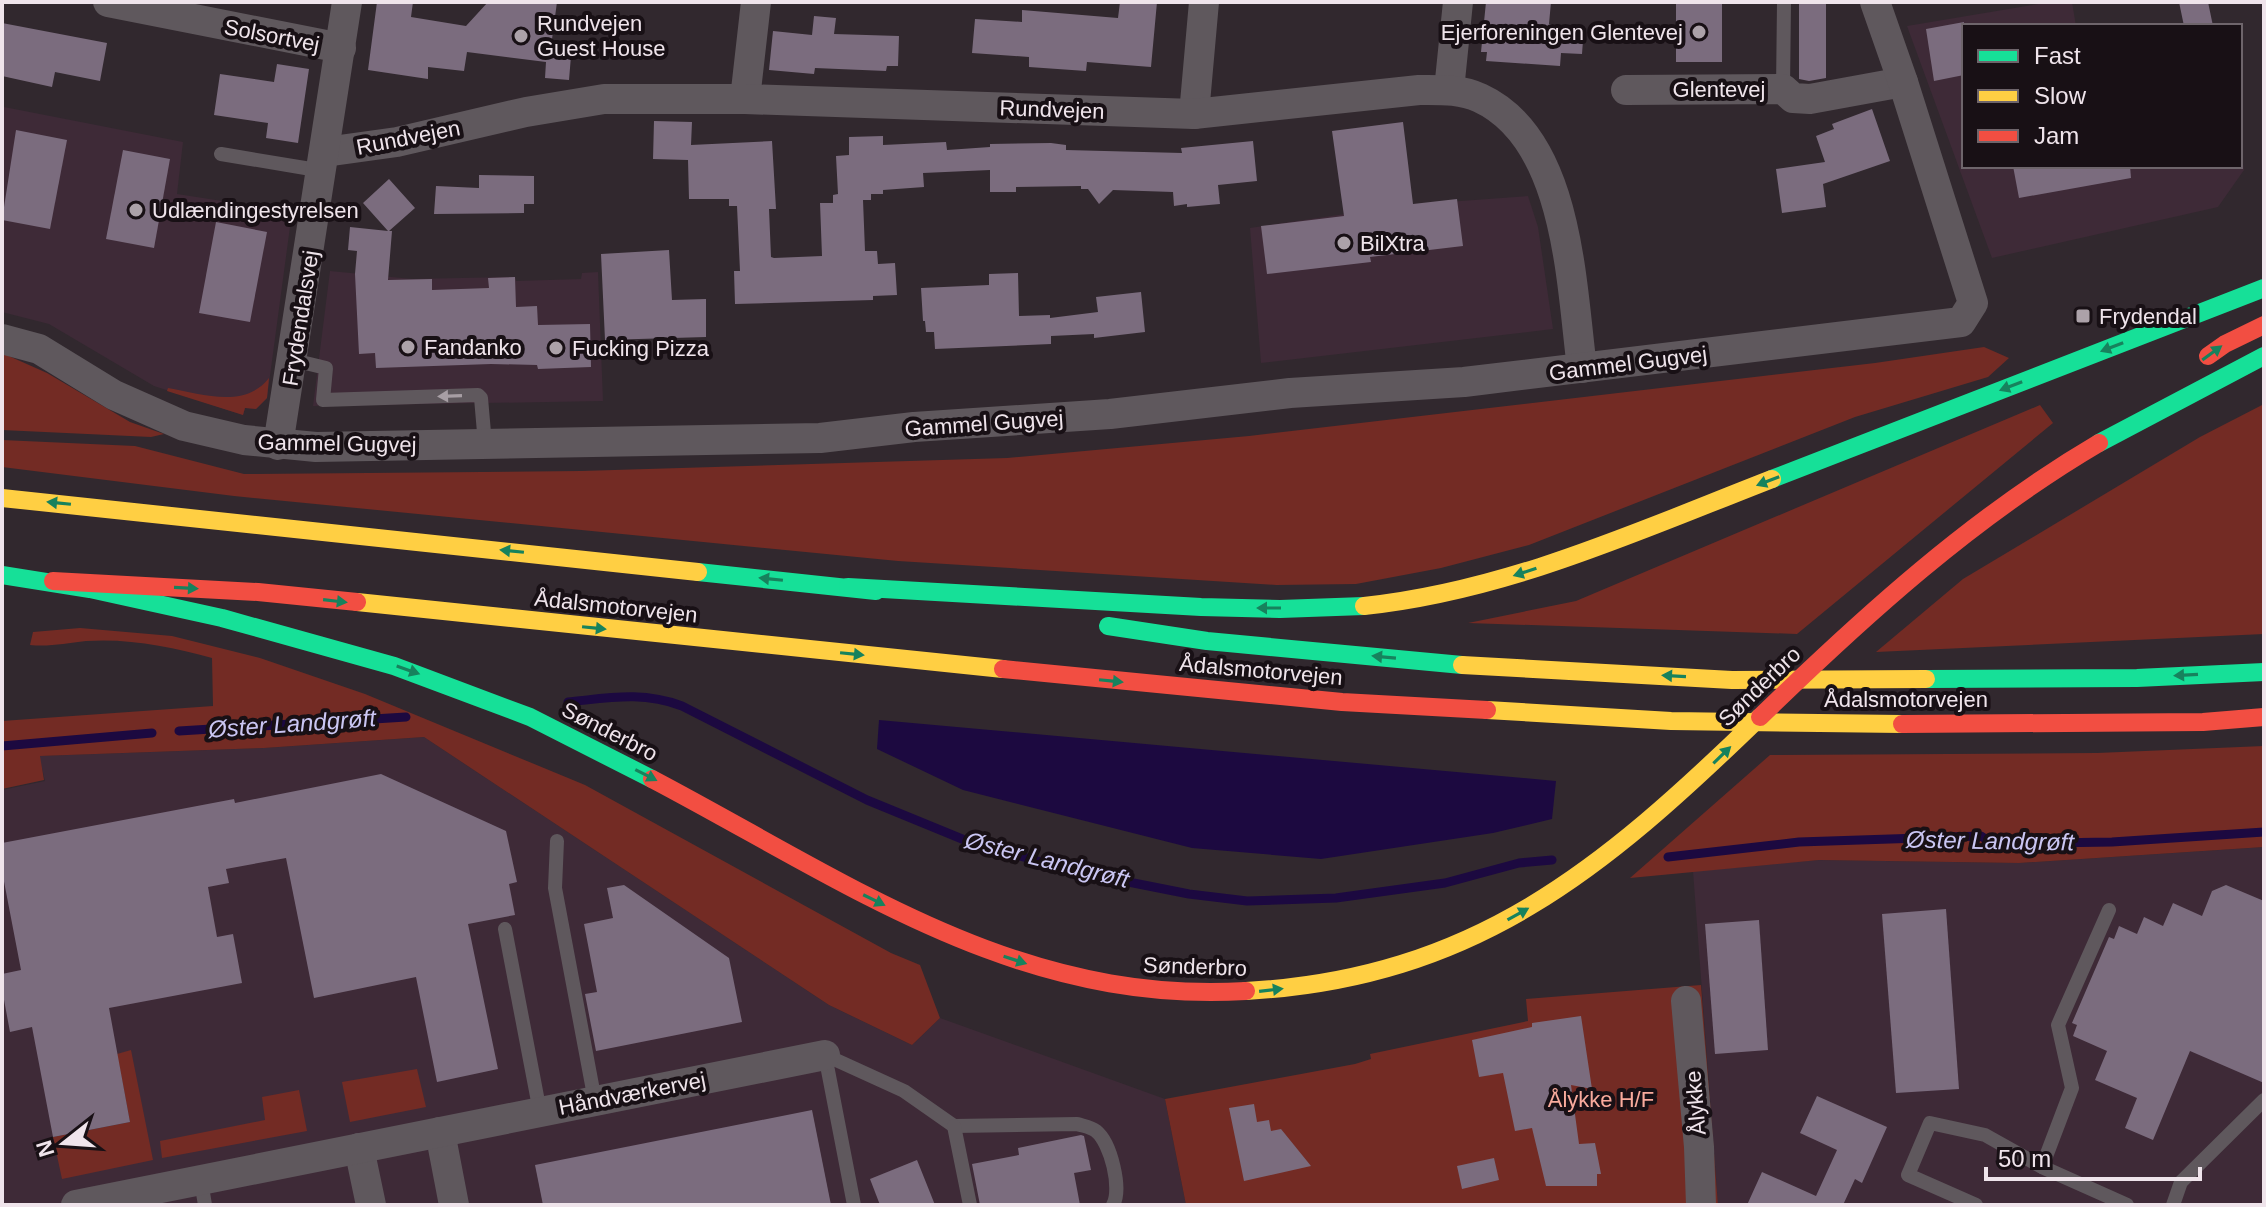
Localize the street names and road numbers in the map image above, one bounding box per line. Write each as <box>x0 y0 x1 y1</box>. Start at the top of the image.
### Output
street label: Solsortvej <box>222 14 322 57</box>
street label: Glentevej <box>1673 77 1765 102</box>
street label: Rundvejen <box>999 95 1105 124</box>
street label: Rundvejen <box>354 115 462 160</box>
street label: Frydendalsvej <box>277 248 324 388</box>
street label: Gammel Gugvej <box>1548 341 1708 386</box>
street label: Gammel Gugvej <box>904 405 1064 442</box>
street label: Gammel Gugvej <box>257 430 417 457</box>
street label: Ådalsmotorvejen <box>533 586 699 627</box>
street label: Sønderbro <box>1713 641 1805 731</box>
street label: Ådalsmotorvejen <box>1178 651 1344 690</box>
street label: Ådalsmotorvejen <box>1824 687 1988 712</box>
street label: Sønderbro <box>558 697 662 766</box>
street label: Sønderbro <box>1143 952 1247 981</box>
street label: Håndværkervej <box>556 1067 708 1120</box>
street label: Ålykke <box>1680 1070 1711 1136</box>

